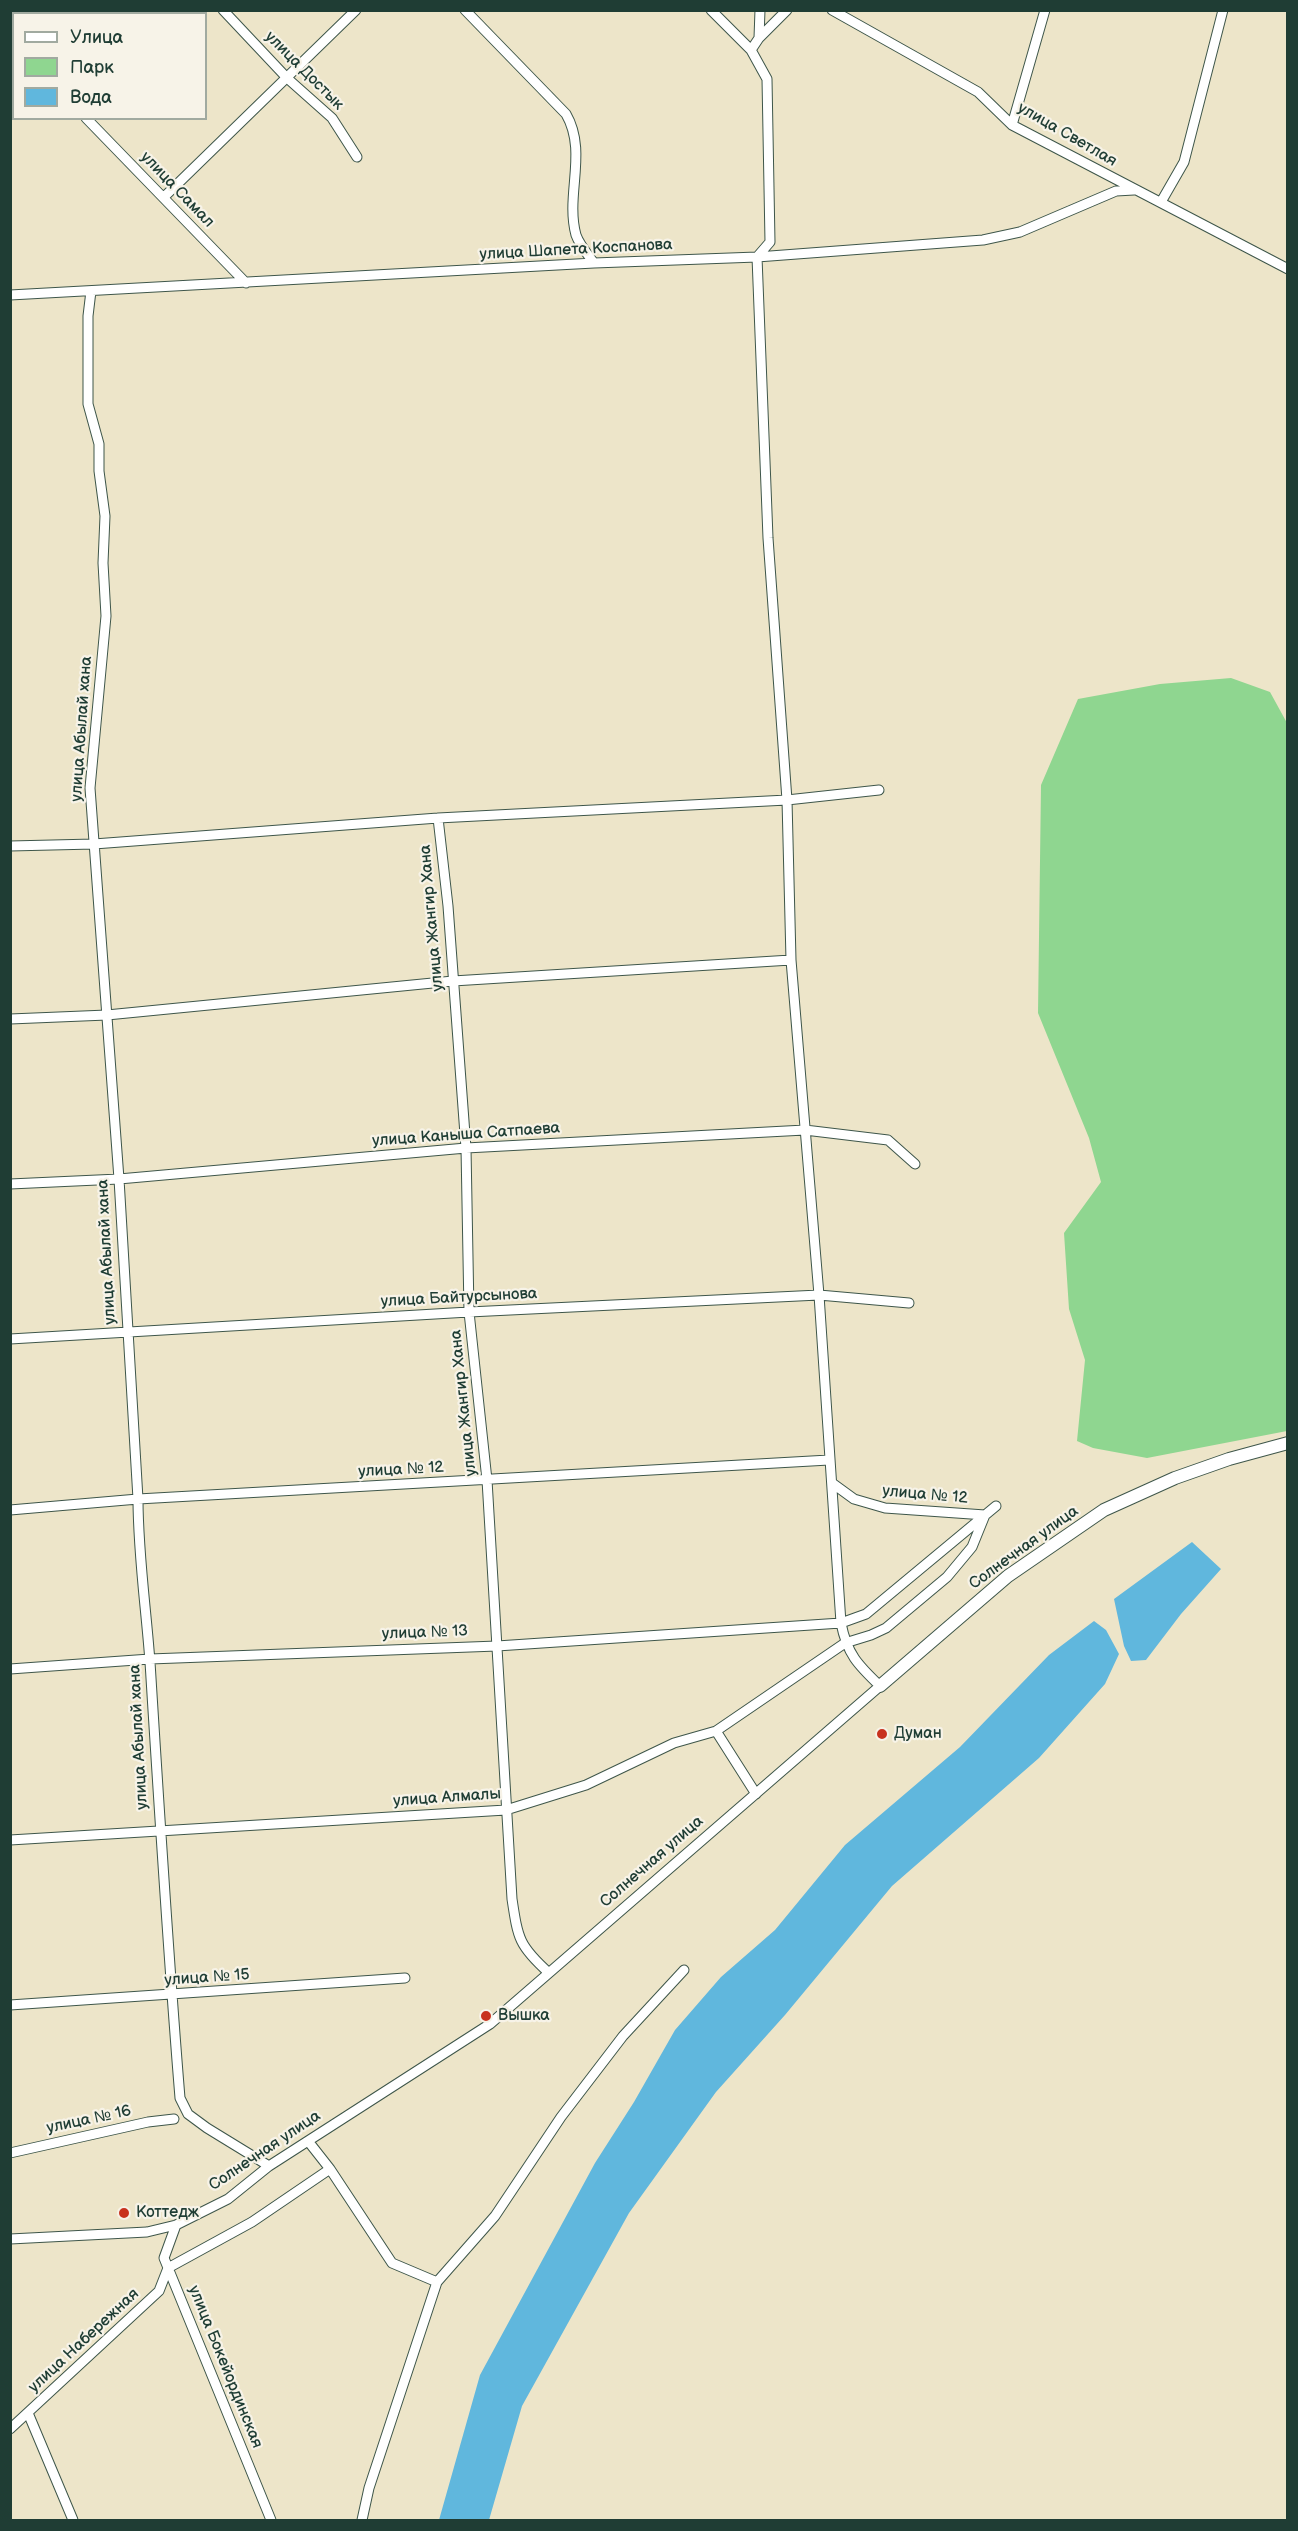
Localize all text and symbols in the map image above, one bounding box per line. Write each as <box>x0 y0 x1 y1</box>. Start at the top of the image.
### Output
legend <box>12 12 207 120</box>
text: Улица <box>70 27 123 48</box>
street label: улица Достык <box>261 28 347 114</box>
text: Парк <box>70 57 114 78</box>
text: Вода <box>70 87 112 108</box>
street label: улица Светлая <box>1014 99 1120 171</box>
street label: улица Самал <box>136 148 218 232</box>
street label: улица Шапета Коспанова <box>479 235 673 265</box>
street label: улица Абылай хана <box>67 656 97 802</box>
street label: улица Жангир Хана <box>416 844 448 992</box>
street label: улица Каныша Сатпаева <box>371 1119 561 1151</box>
street label: улица Абылай хана <box>94 1179 120 1325</box>
street label: улица Байтурсынова <box>380 1284 538 1312</box>
street label: улица Жангир Хана <box>447 1329 481 1477</box>
street label: улица № 12 <box>358 1458 444 1482</box>
street label: улица № 12 <box>881 1482 969 1508</box>
street label: Солнечная улица <box>966 1502 1082 1594</box>
street label: улица № 13 <box>382 1622 468 1644</box>
street label: улица Абылай хана <box>126 1664 152 1810</box>
place label: Думан <box>894 1724 942 1744</box>
marker: Думан <box>875 1727 889 1741</box>
street label: улица Алмалы <box>392 1785 502 1811</box>
street label: Солнечная улица <box>597 1812 707 1912</box>
street label: улица № 15 <box>164 1965 250 1991</box>
place label: Вышка <box>498 2006 550 2026</box>
marker: Вышка <box>479 2009 493 2023</box>
street label: улица № 16 <box>45 2102 133 2138</box>
street label: Солнечная улица <box>206 2107 324 2195</box>
place label: Коттедж <box>136 2203 199 2223</box>
marker: Коттедж <box>117 2206 131 2220</box>
street label: улица Бокейординская <box>184 2283 266 2451</box>
street label: улица Набережная <box>25 2285 143 2397</box>

